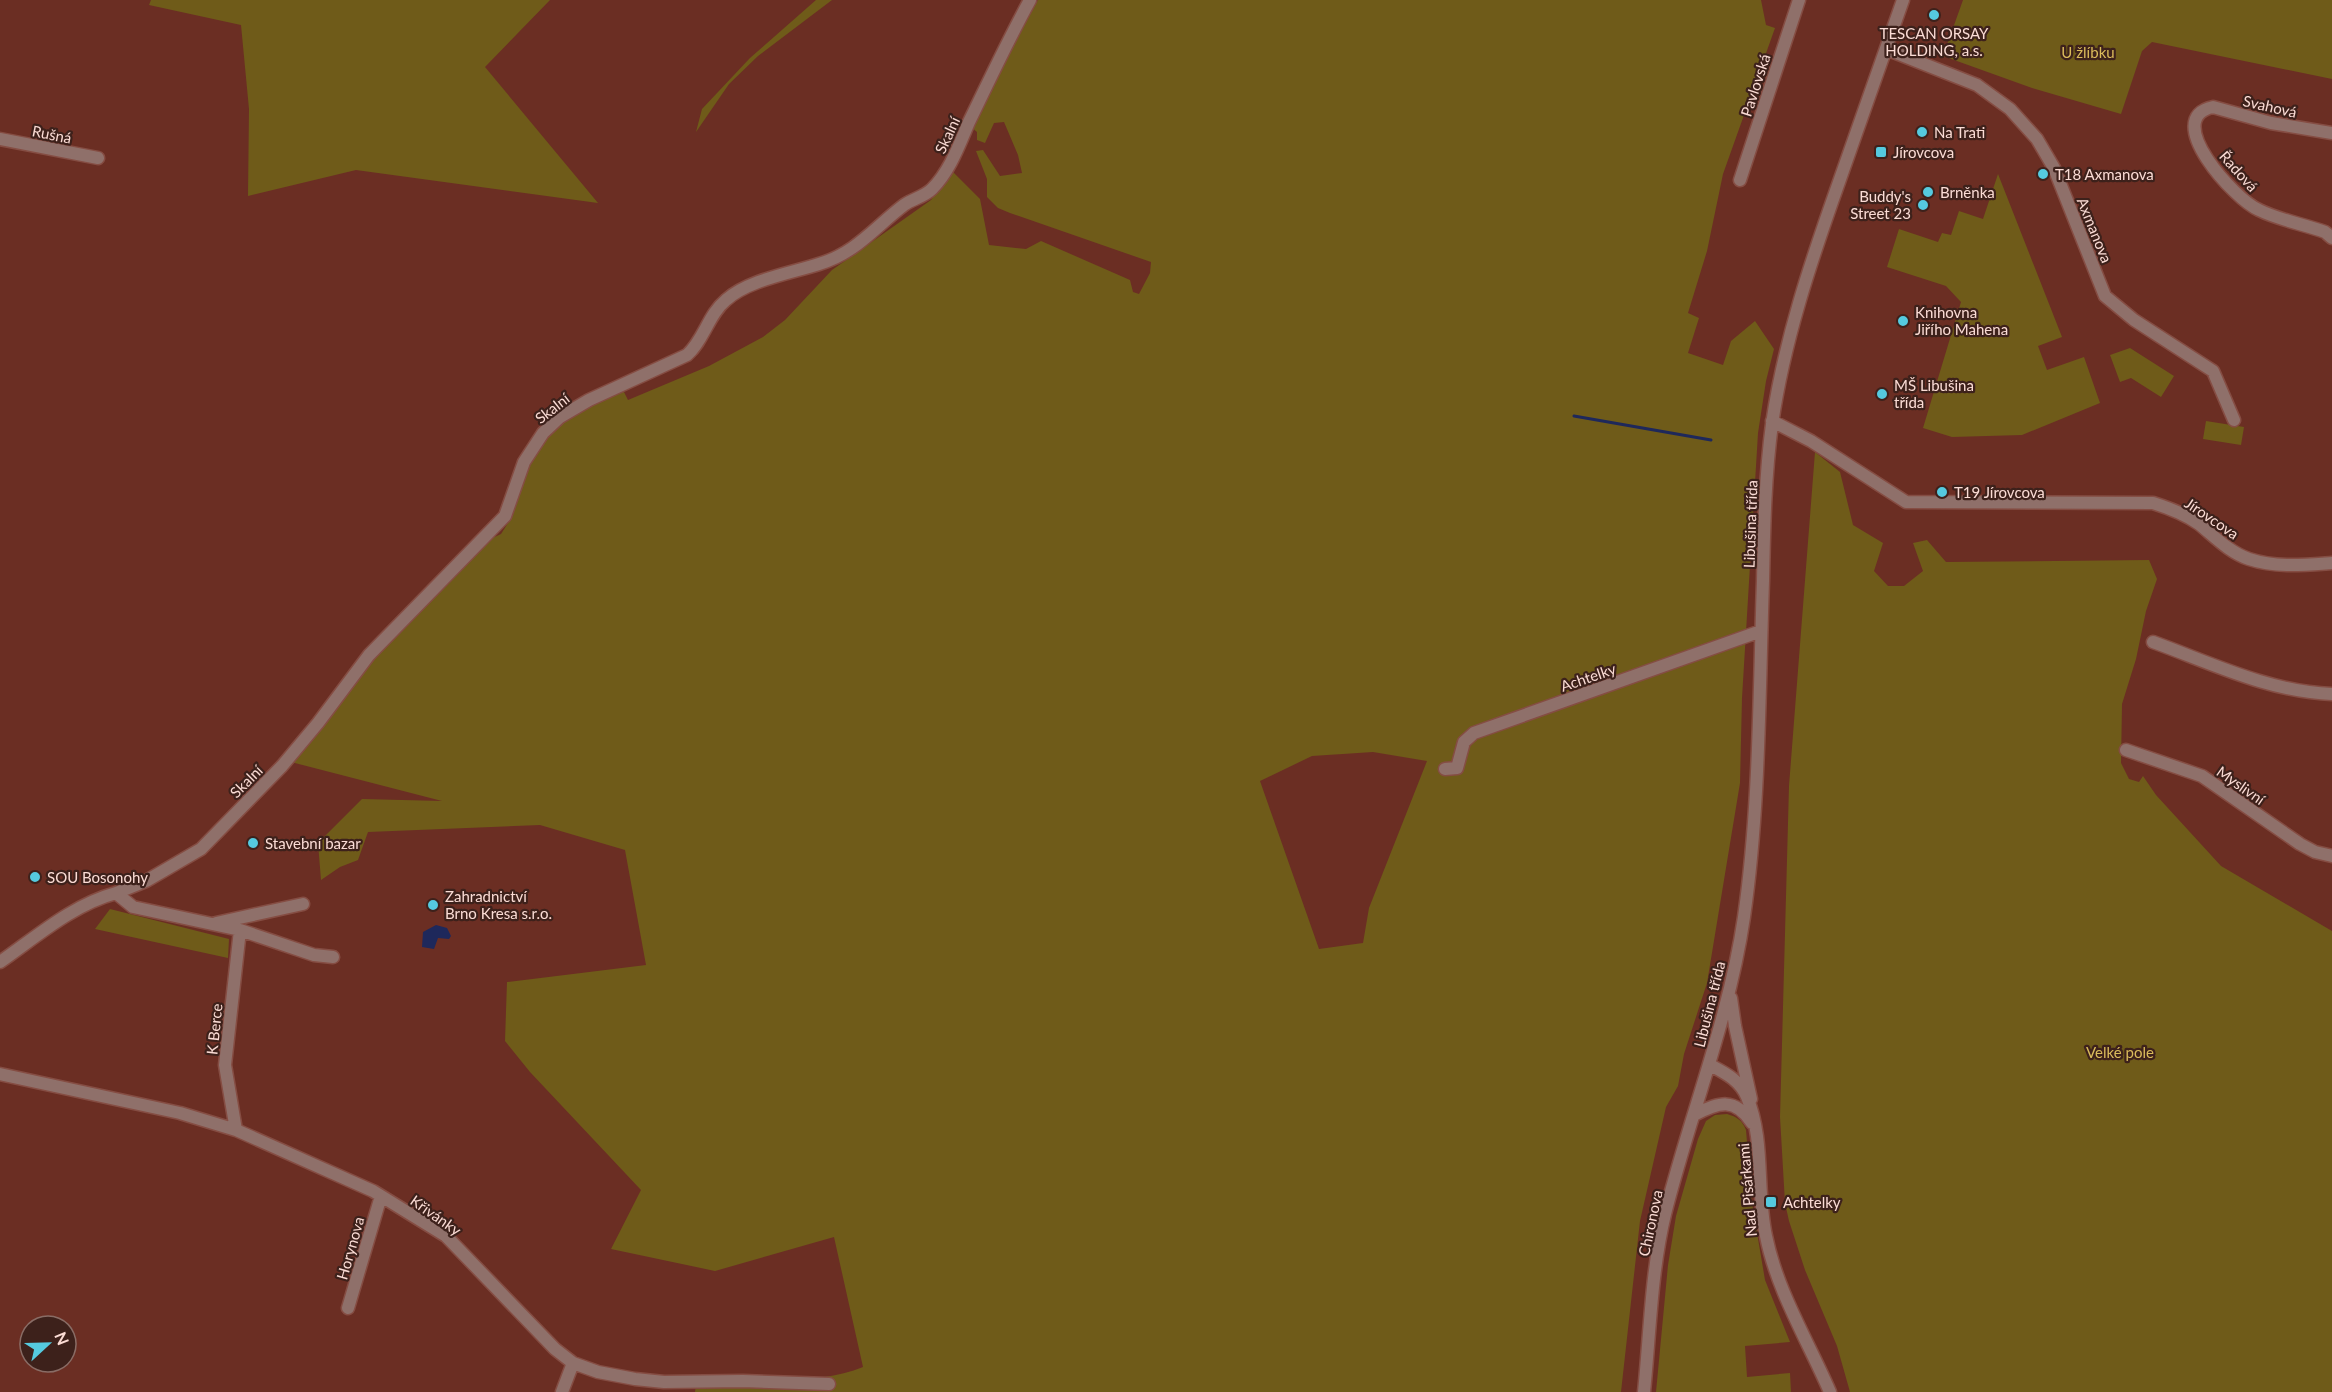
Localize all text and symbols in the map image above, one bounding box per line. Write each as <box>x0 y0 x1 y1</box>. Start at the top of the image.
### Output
marker: TESCAN ORSAY HOLDING, a.s. <box>1927 8 1941 22</box>
place label: TESCAN ORSAY HOLDING, a.s. <box>1880 24 1989 59</box>
park label: U žlíbku <box>2061 43 2115 61</box>
street label: Pavlovská <box>1736 51 1774 119</box>
street label: Svahová <box>2241 91 2299 121</box>
street label: Skalní <box>931 112 964 156</box>
street label: Rušná <box>31 121 73 147</box>
place label: Na Trati <box>1934 123 1985 141</box>
marker: Na Trati <box>1915 125 1929 139</box>
place label: Jírovcova <box>1893 143 1954 161</box>
marker: Jírovcova <box>1874 145 1888 159</box>
street label: Řadová <box>2216 147 2262 195</box>
place label: T18 Axmanova <box>2055 165 2154 183</box>
marker: T18 Axmanova <box>2036 167 2050 181</box>
place label: Brněnka <box>1940 183 1995 201</box>
marker: Brněnka <box>1921 185 1935 199</box>
place label: Buddy's Street 23 <box>1850 187 1911 222</box>
street label: Axmanova <box>2074 195 2116 265</box>
marker: Buddy's Street 23 <box>1916 198 1930 212</box>
place label: Knihovna Jiřího Mahena <box>1915 303 2008 338</box>
marker: Knihovna Jiřího Mahena <box>1896 314 1910 328</box>
place label: MŠ Libušina třída <box>1894 376 1974 411</box>
marker: MŠ Libušina třída <box>1875 387 1889 401</box>
street label: Skalní <box>531 388 574 427</box>
street label: Libušina třída <box>1739 480 1761 568</box>
place label: T19 Jírovcova <box>1954 483 2045 501</box>
marker: T19 Jírovcova <box>1935 485 1949 499</box>
street label: Jírovcova <box>2182 493 2242 543</box>
street label: Achtelky <box>1558 659 1618 695</box>
street label: Skalní <box>226 760 267 801</box>
street label: Myslivní <box>2213 762 2270 809</box>
place label: Stavební bazar <box>265 834 361 852</box>
marker: Stavební bazar <box>246 836 260 850</box>
place label: SOU Bosonohy <box>47 868 148 886</box>
marker: SOU Bosonohy <box>28 870 42 884</box>
place label: Zahradnictví Brno Kresa s.r.o. <box>445 887 552 922</box>
marker: Zahradnictví Brno Kresa s.r.o. <box>426 898 440 912</box>
street label: Libušina třída <box>1690 959 1728 1049</box>
street label: K Berce <box>202 1002 226 1055</box>
park label: Velké pole <box>2086 1043 2154 1061</box>
street label: Nad Pisárkami <box>1734 1142 1760 1238</box>
street label: Chironova <box>1634 1188 1666 1258</box>
street label: Křivánky <box>407 1191 465 1239</box>
place label: Achtelky <box>1783 1193 1841 1211</box>
marker: Achtelky <box>1764 1195 1778 1209</box>
street label: Horynova <box>332 1214 368 1282</box>
north arrow <box>18 1314 78 1374</box>
text: N <box>51 1329 73 1347</box>

